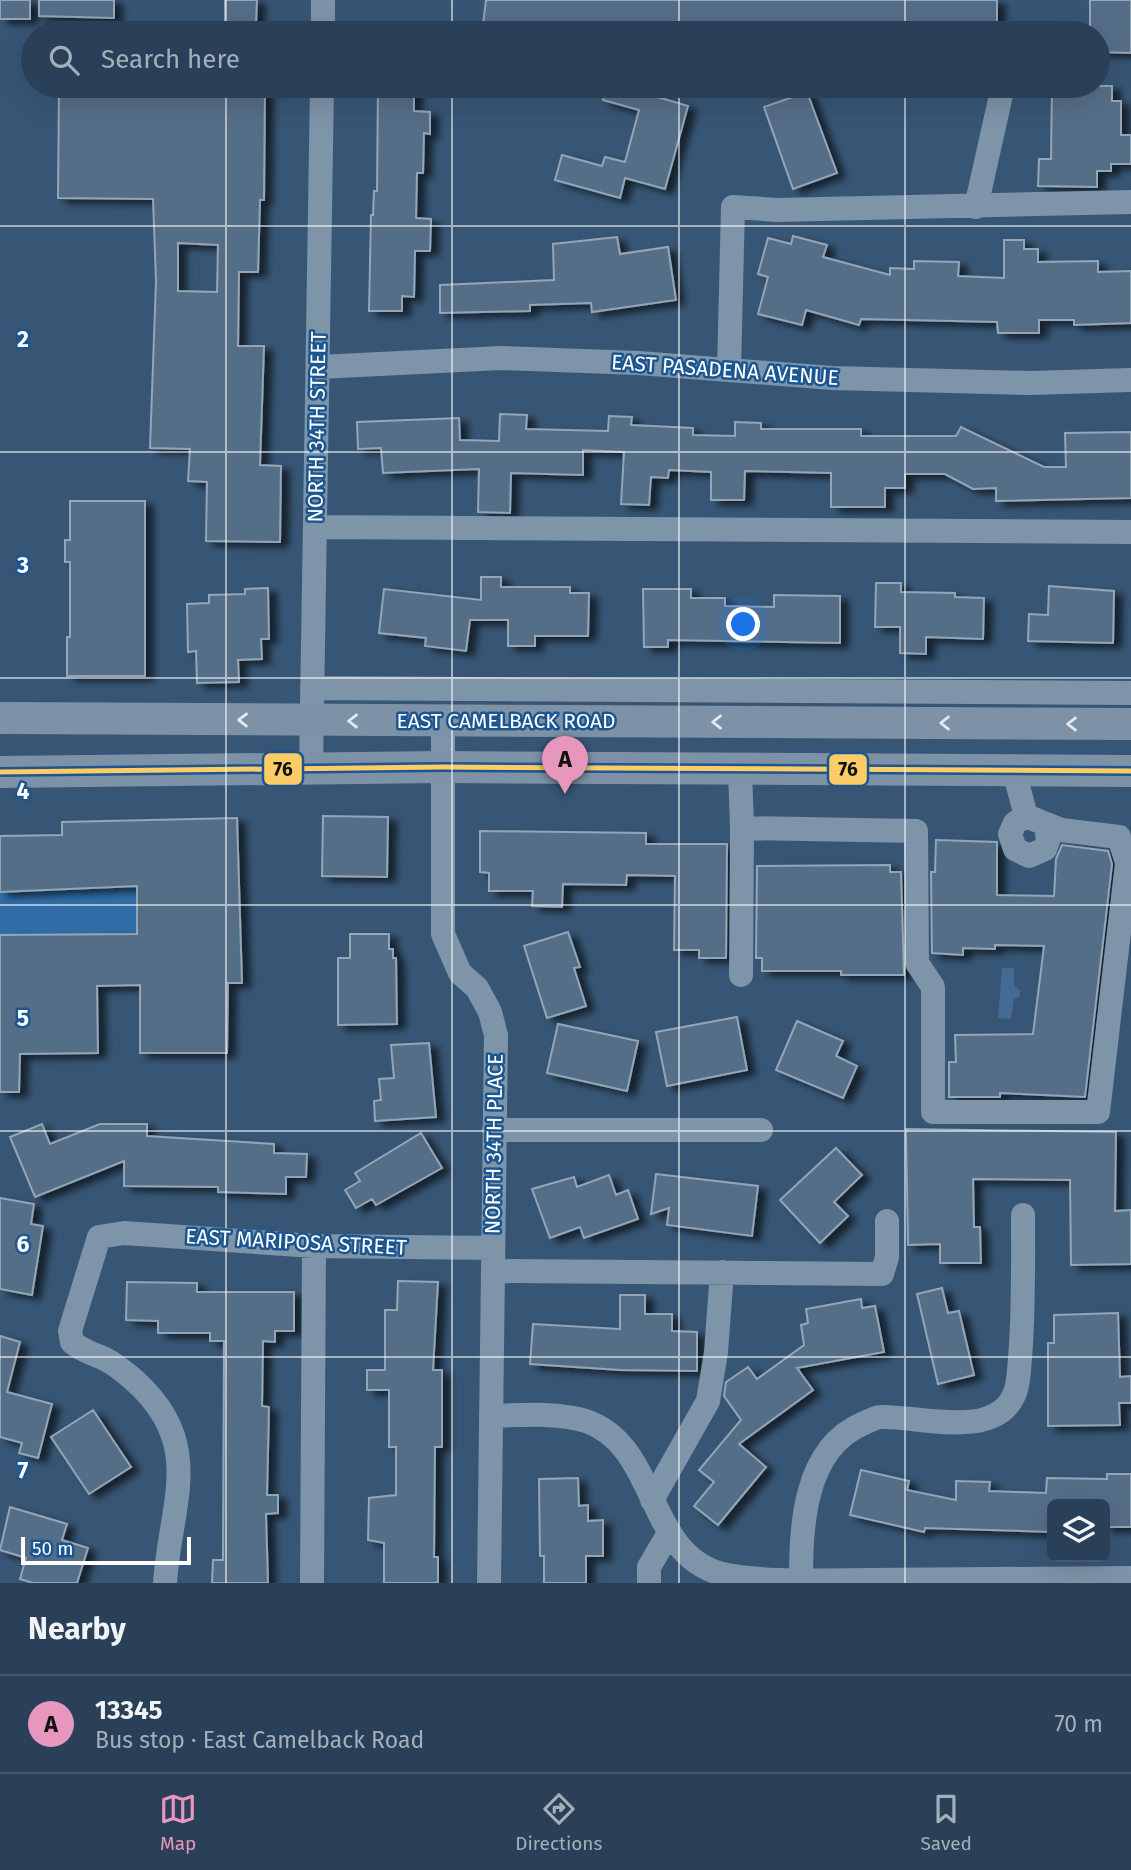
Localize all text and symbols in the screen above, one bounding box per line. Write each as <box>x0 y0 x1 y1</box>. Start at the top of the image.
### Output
search box <box>21 21 1110 98</box>
icon: search <box>45 41 83 79</box>
text: Search here <box>101 44 240 75</box>
text: 2 <box>17 325 29 353</box>
street label: NORTH 34TH STREET <box>302 331 332 523</box>
street label: EAST PASADENA AVENUE <box>610 349 840 391</box>
text: 3 <box>16 551 29 579</box>
your location <box>726 607 760 641</box>
street label: EAST CAMELBACK ROAD <box>396 708 616 734</box>
one-way arrow <box>237 712 248 728</box>
one-way arrow <box>347 713 357 729</box>
one-way arrow <box>711 714 722 730</box>
one-way arrow <box>939 715 949 731</box>
one-way arrow <box>1066 716 1077 732</box>
pin: A <box>542 736 588 794</box>
line badge: 76 <box>263 752 303 786</box>
line badge: 76 <box>828 753 868 786</box>
text: 76 <box>273 758 293 781</box>
text: 76 <box>838 758 858 781</box>
text: 4 <box>17 777 30 805</box>
text: 5 <box>17 1004 29 1032</box>
street label: NORTH 34TH PLACE <box>479 1054 509 1234</box>
street label: EAST MARIPOSA STREET <box>185 1223 407 1261</box>
text: 6 <box>17 1230 30 1258</box>
text: 7 <box>18 1456 29 1484</box>
map controls <box>1047 1499 1110 1562</box>
button: layers <box>1047 1499 1110 1562</box>
scale bar <box>21 1534 191 1566</box>
text: 50 m <box>32 1537 73 1560</box>
text: Nearby <box>28 1611 126 1647</box>
text: 13345 <box>95 1695 162 1726</box>
text: A <box>44 1710 58 1738</box>
text: 70 m <box>1054 1710 1103 1738</box>
text: Bus stop · East Camelback Road <box>95 1726 424 1754</box>
tab: Map <box>159 1790 197 1855</box>
tab: Directions <box>515 1790 602 1855</box>
tab: Saved <box>921 1790 972 1855</box>

